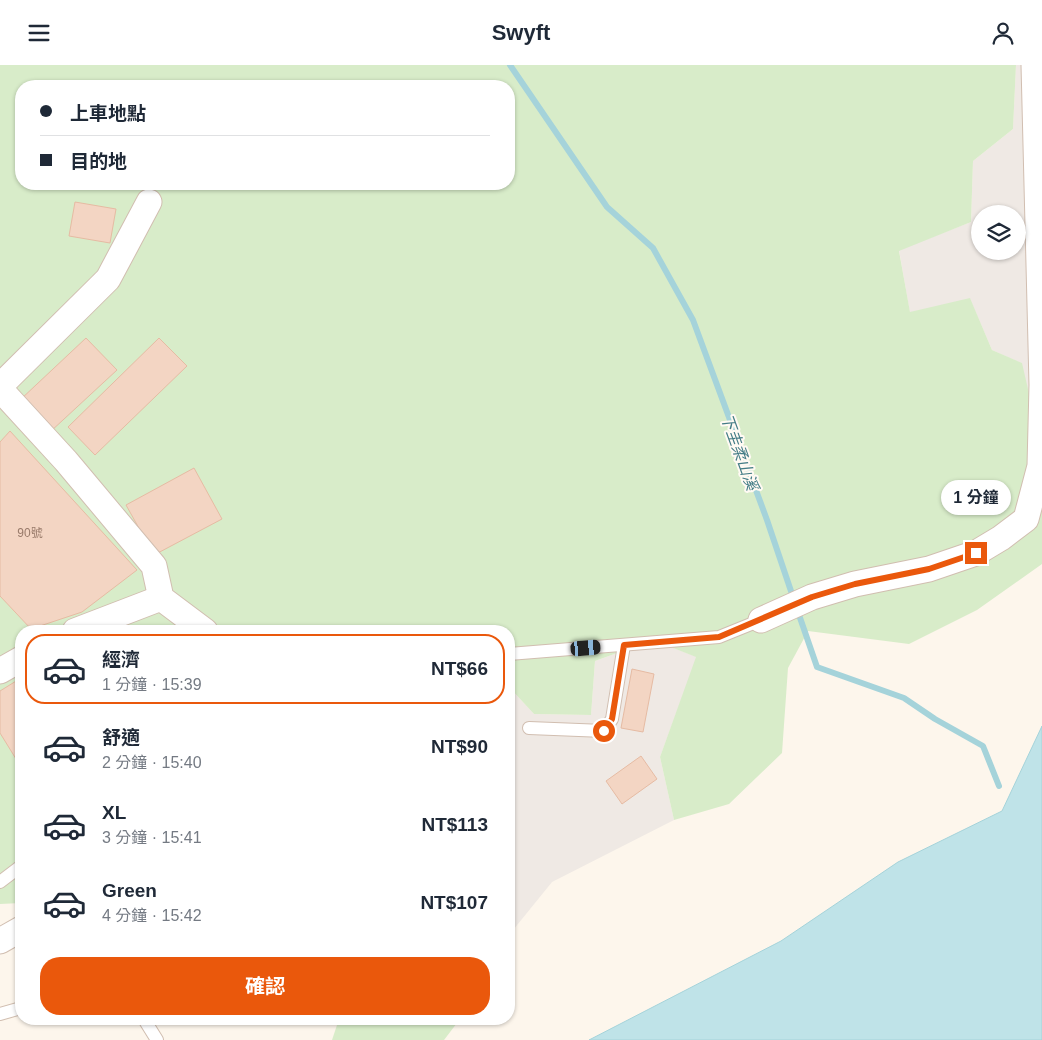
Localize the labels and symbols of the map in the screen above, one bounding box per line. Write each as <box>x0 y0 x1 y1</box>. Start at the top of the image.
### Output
water label: 下圭柔山溪 <box>718 412 762 495</box>
callout: 1 分鐘 <box>941 481 1011 515</box>
house number: 90號 <box>17 526 43 540</box>
route end <box>965 542 987 564</box>
car <box>570 639 601 657</box>
route start <box>593 720 615 742</box>

